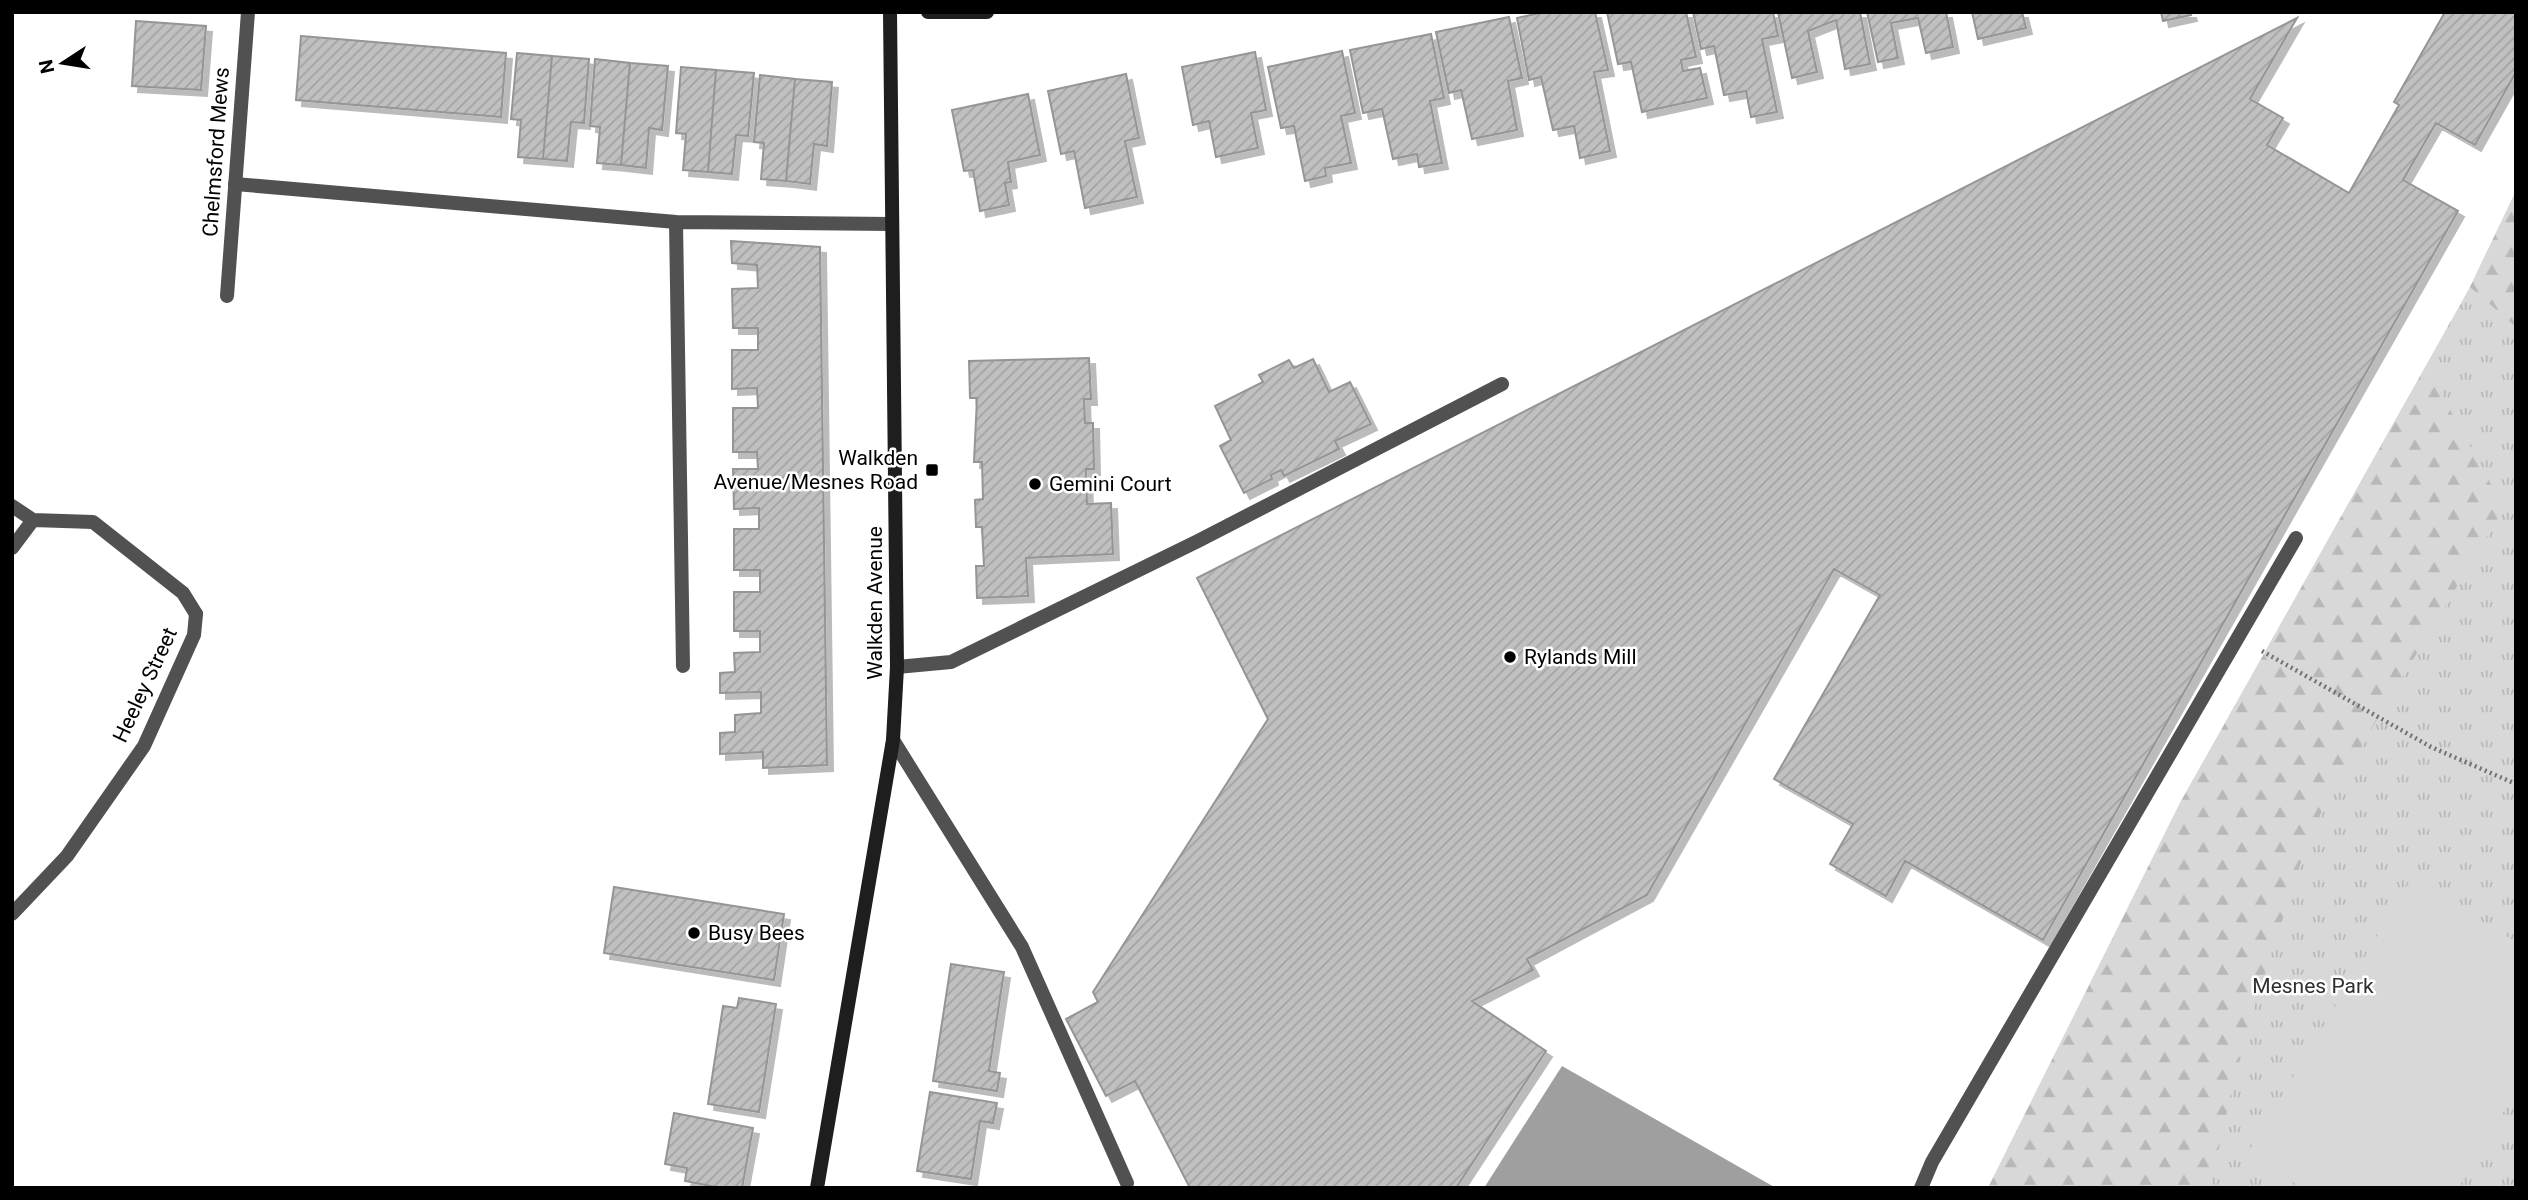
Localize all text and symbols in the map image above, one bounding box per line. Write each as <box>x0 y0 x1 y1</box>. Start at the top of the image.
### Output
north arrow <box>28 28 98 98</box>
text: N <box>34 57 60 75</box>
street label: Chelmsford Mews <box>198 66 234 238</box>
place label: Walkden Avenue/Mesnes Road <box>713 446 918 494</box>
marker: Walkden Avenue/Mesnes Road <box>924 462 940 478</box>
place label: Gemini Court <box>1049 472 1172 496</box>
marker: Gemini Court <box>1027 476 1043 492</box>
street label: Walkden Avenue <box>863 526 887 680</box>
street label: Heeley Street <box>108 624 182 746</box>
place label: Rylands Mill <box>1524 645 1637 669</box>
marker: Rylands Mill <box>1502 649 1518 665</box>
place label: Busy Bees <box>708 921 805 945</box>
marker: Busy Bees <box>686 925 702 941</box>
park label: Mesnes Park <box>2252 974 2374 998</box>

